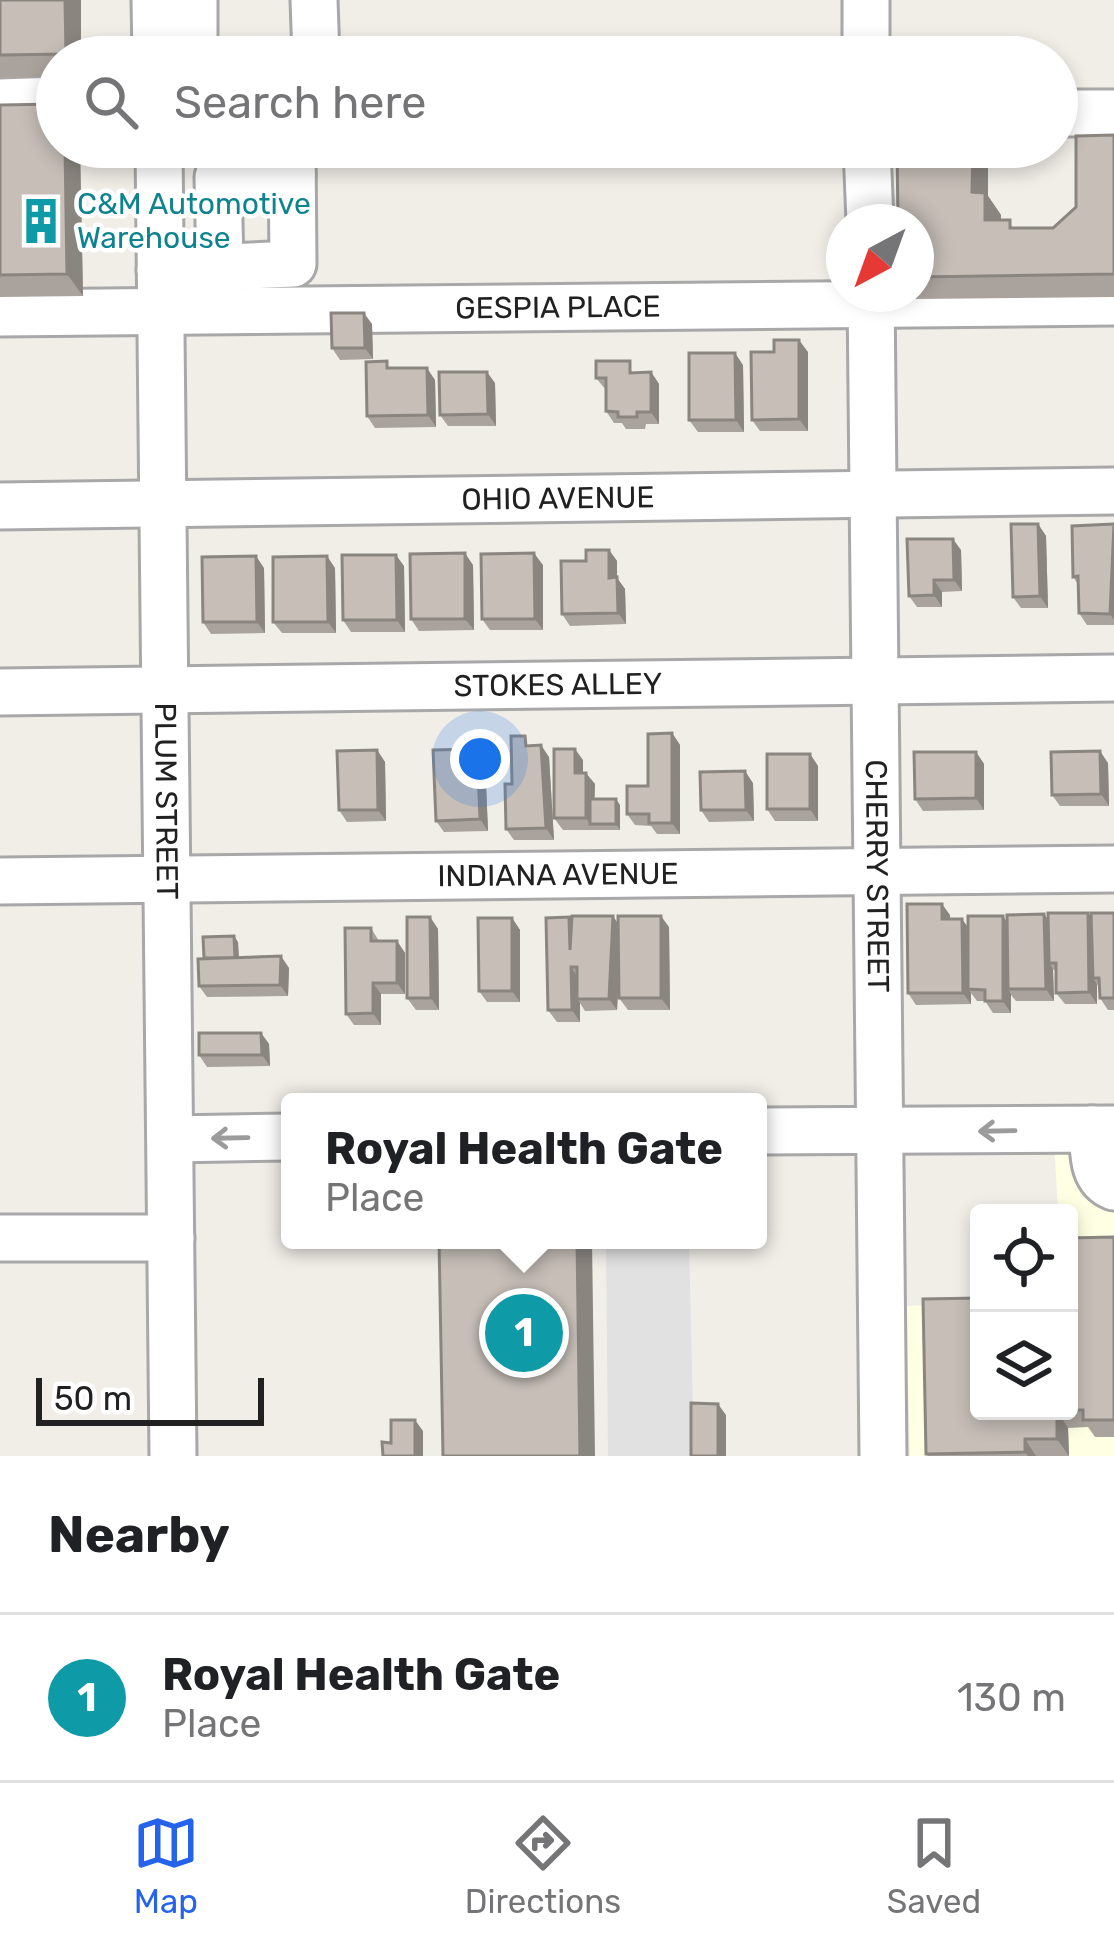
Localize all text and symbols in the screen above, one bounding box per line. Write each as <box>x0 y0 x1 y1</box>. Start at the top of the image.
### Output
search box <box>36 36 1078 168</box>
icon: search <box>78 69 144 135</box>
text: Search here <box>174 76 426 129</box>
place label: C&M Automotive Warehouse <box>77 186 311 256</box>
building icon: C&M Automotive Warehouse <box>16 196 66 246</box>
north arrow <box>826 204 934 312</box>
street label: GESPIA PLACE <box>455 288 661 327</box>
street label: OHIO AVENUE <box>461 479 655 518</box>
street label: STOKES ALLEY <box>453 666 662 704</box>
street label: PLUM STREET <box>147 702 185 900</box>
your location <box>450 729 510 789</box>
street label: CHERRY STREET <box>858 759 896 993</box>
street label: INDIANA AVENUE <box>437 856 679 894</box>
popup <box>281 1093 767 1249</box>
one-way arrow <box>978 1119 1017 1142</box>
text: Royal Health Gate <box>325 1122 723 1175</box>
one-way arrow <box>211 1127 250 1149</box>
text: Place <box>325 1175 424 1221</box>
map controls <box>970 1204 1078 1420</box>
button: locate <box>970 1204 1078 1312</box>
pin: 1 <box>485 1288 563 1378</box>
button: layers <box>970 1312 1078 1420</box>
scale bar <box>36 1372 264 1425</box>
text: 50 m <box>54 1379 132 1418</box>
text: Nearby <box>48 1504 230 1565</box>
text: Royal Health Gate <box>162 1648 560 1701</box>
text: 1 <box>77 1675 97 1721</box>
text: 130 m <box>957 1675 1066 1721</box>
text: Place <box>162 1701 261 1747</box>
tab: Map <box>133 1810 199 1921</box>
tab: Directions <box>465 1810 621 1921</box>
tab: Saved <box>887 1810 981 1921</box>

